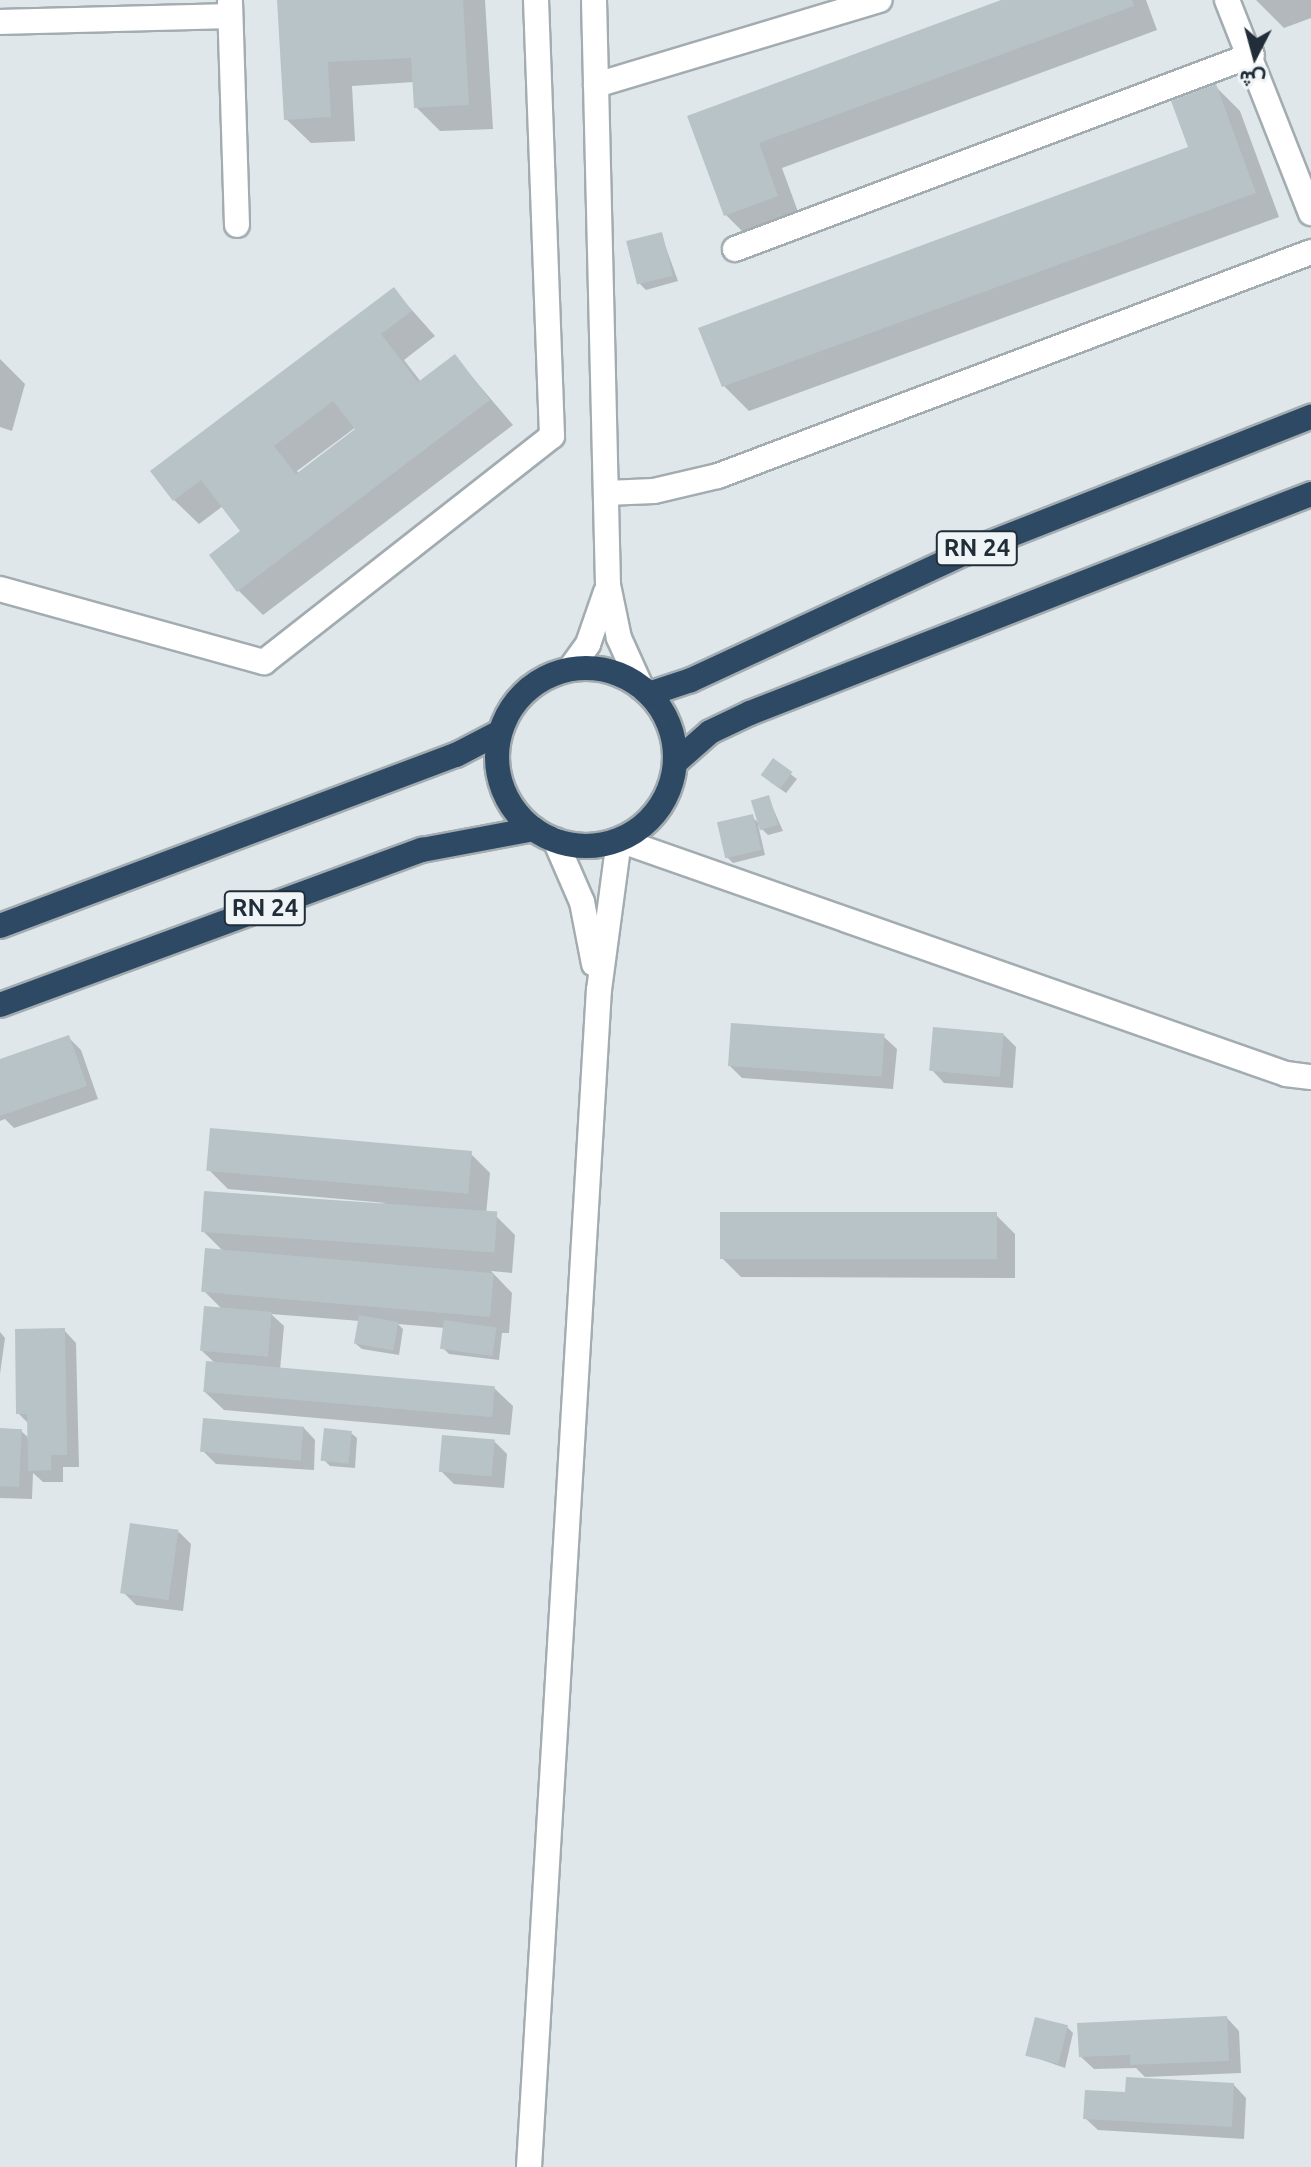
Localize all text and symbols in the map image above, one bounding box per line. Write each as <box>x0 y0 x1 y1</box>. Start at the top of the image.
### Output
north arrow <box>1215 16 1295 96</box>
text: ش <box>1238 67 1267 94</box>
road number: RN 24 <box>935 528 1019 568</box>
road number: RN 24 <box>223 888 307 928</box>

